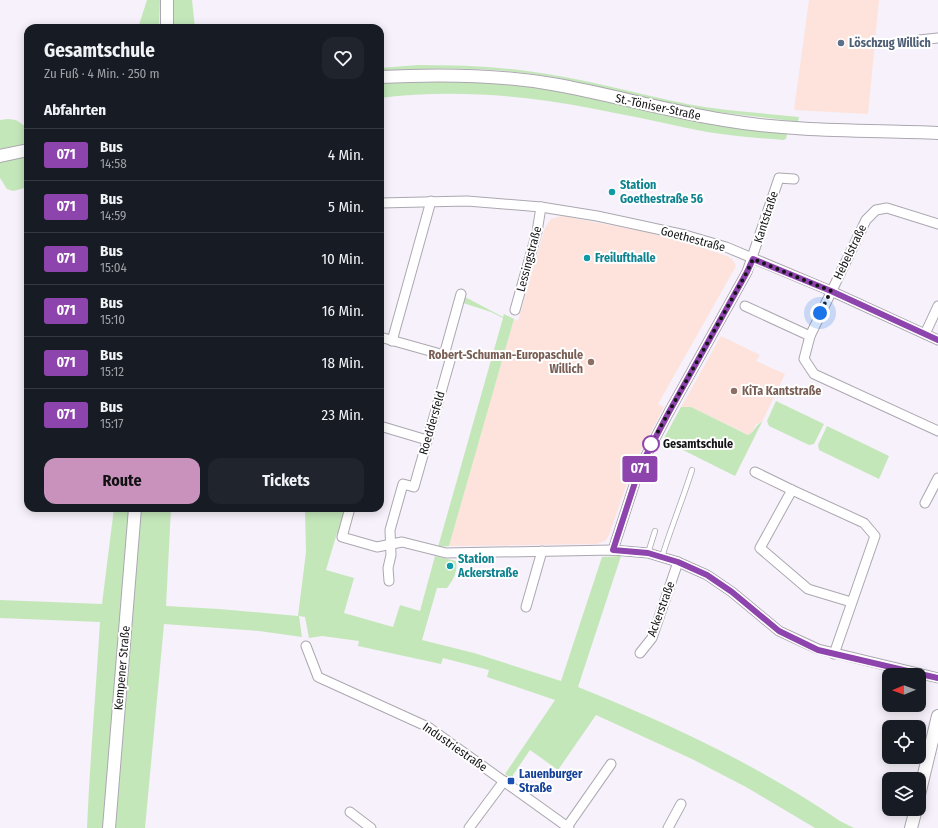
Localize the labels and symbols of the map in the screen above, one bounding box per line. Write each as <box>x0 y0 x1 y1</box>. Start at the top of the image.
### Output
place label: Löschzug Willich <box>849 36 931 50</box>
marker: Löschzug Willich <box>836 38 846 48</box>
street label: St.-Töniser-Straße <box>614 91 702 123</box>
place label: Station Goethestraße 56 <box>620 178 703 206</box>
marker: Station Goethestraße 56 <box>607 187 617 197</box>
street label: Kantstraße <box>751 189 781 245</box>
street label: Hebelstraße <box>831 222 869 282</box>
street label: Goethestraße <box>659 224 727 254</box>
street label: Lessingstraße <box>514 225 544 293</box>
place label: Freilufthalle <box>595 251 656 265</box>
marker: Freilufthalle <box>582 253 592 263</box>
your location <box>810 303 830 323</box>
place label: Robert-Schuman-Europaschule Willich <box>429 348 583 376</box>
marker: Robert-Schuman-Europaschule Willich <box>586 357 596 367</box>
place label: KiTa Kantstraße <box>742 384 821 398</box>
marker: KiTa Kantstraße <box>729 386 739 396</box>
street label: Roeddersfeld <box>416 390 448 456</box>
marker: Gesamtschule <box>642 435 660 453</box>
place label: Gesamtschule <box>663 437 733 451</box>
line badge: 071 <box>617 456 663 482</box>
place label: Station Ackerstraße <box>457 552 518 580</box>
marker: Station Ackerstraße <box>445 561 455 571</box>
street label: Ackerstraße <box>645 579 678 639</box>
street label: Kempener Straße <box>111 625 133 711</box>
north arrow <box>882 668 926 712</box>
street label: Industriestraße <box>420 720 490 774</box>
place label: Lauenburger Straße <box>519 767 583 795</box>
marker: Lauenburger Straße <box>506 776 516 786</box>

